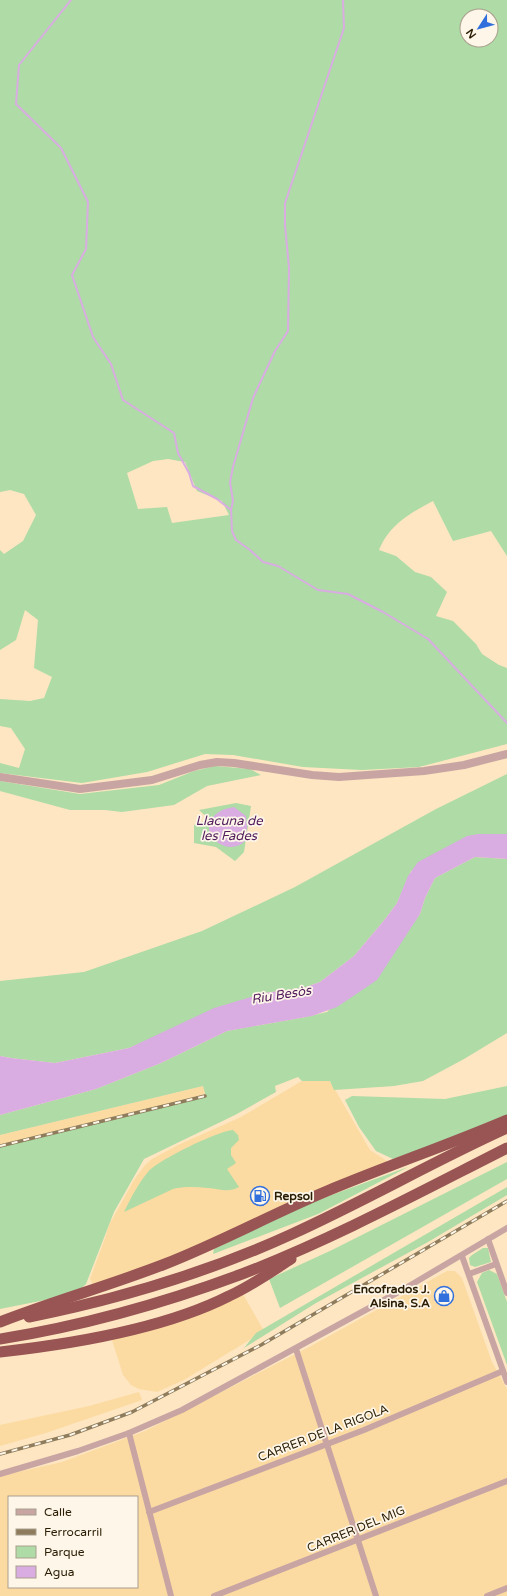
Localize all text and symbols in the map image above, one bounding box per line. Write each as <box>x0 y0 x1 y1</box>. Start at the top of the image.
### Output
north arrow <box>459 8 499 48</box>
text: N <box>463 26 479 41</box>
water label: Llacuna de les Fades <box>195 813 263 844</box>
water label: Riu Besòs <box>250 982 313 1008</box>
fuel station icon: Repsol <box>249 1185 271 1207</box>
place label: Repsol <box>274 1189 313 1204</box>
place label: Encofrados J. Alsina, S.A <box>353 1282 430 1310</box>
shop icon: Encofrados J. Alsina, S.A <box>433 1285 455 1307</box>
street label: CARRER DE LA RIGOLA <box>256 1402 390 1464</box>
legend <box>8 1496 138 1588</box>
street label: CARRER DEL MIG <box>305 1503 407 1555</box>
text: Calle <box>44 1505 72 1519</box>
text: Ferrocarril <box>44 1525 102 1539</box>
text: Parque <box>44 1545 85 1559</box>
text: Agua <box>44 1565 74 1579</box>

